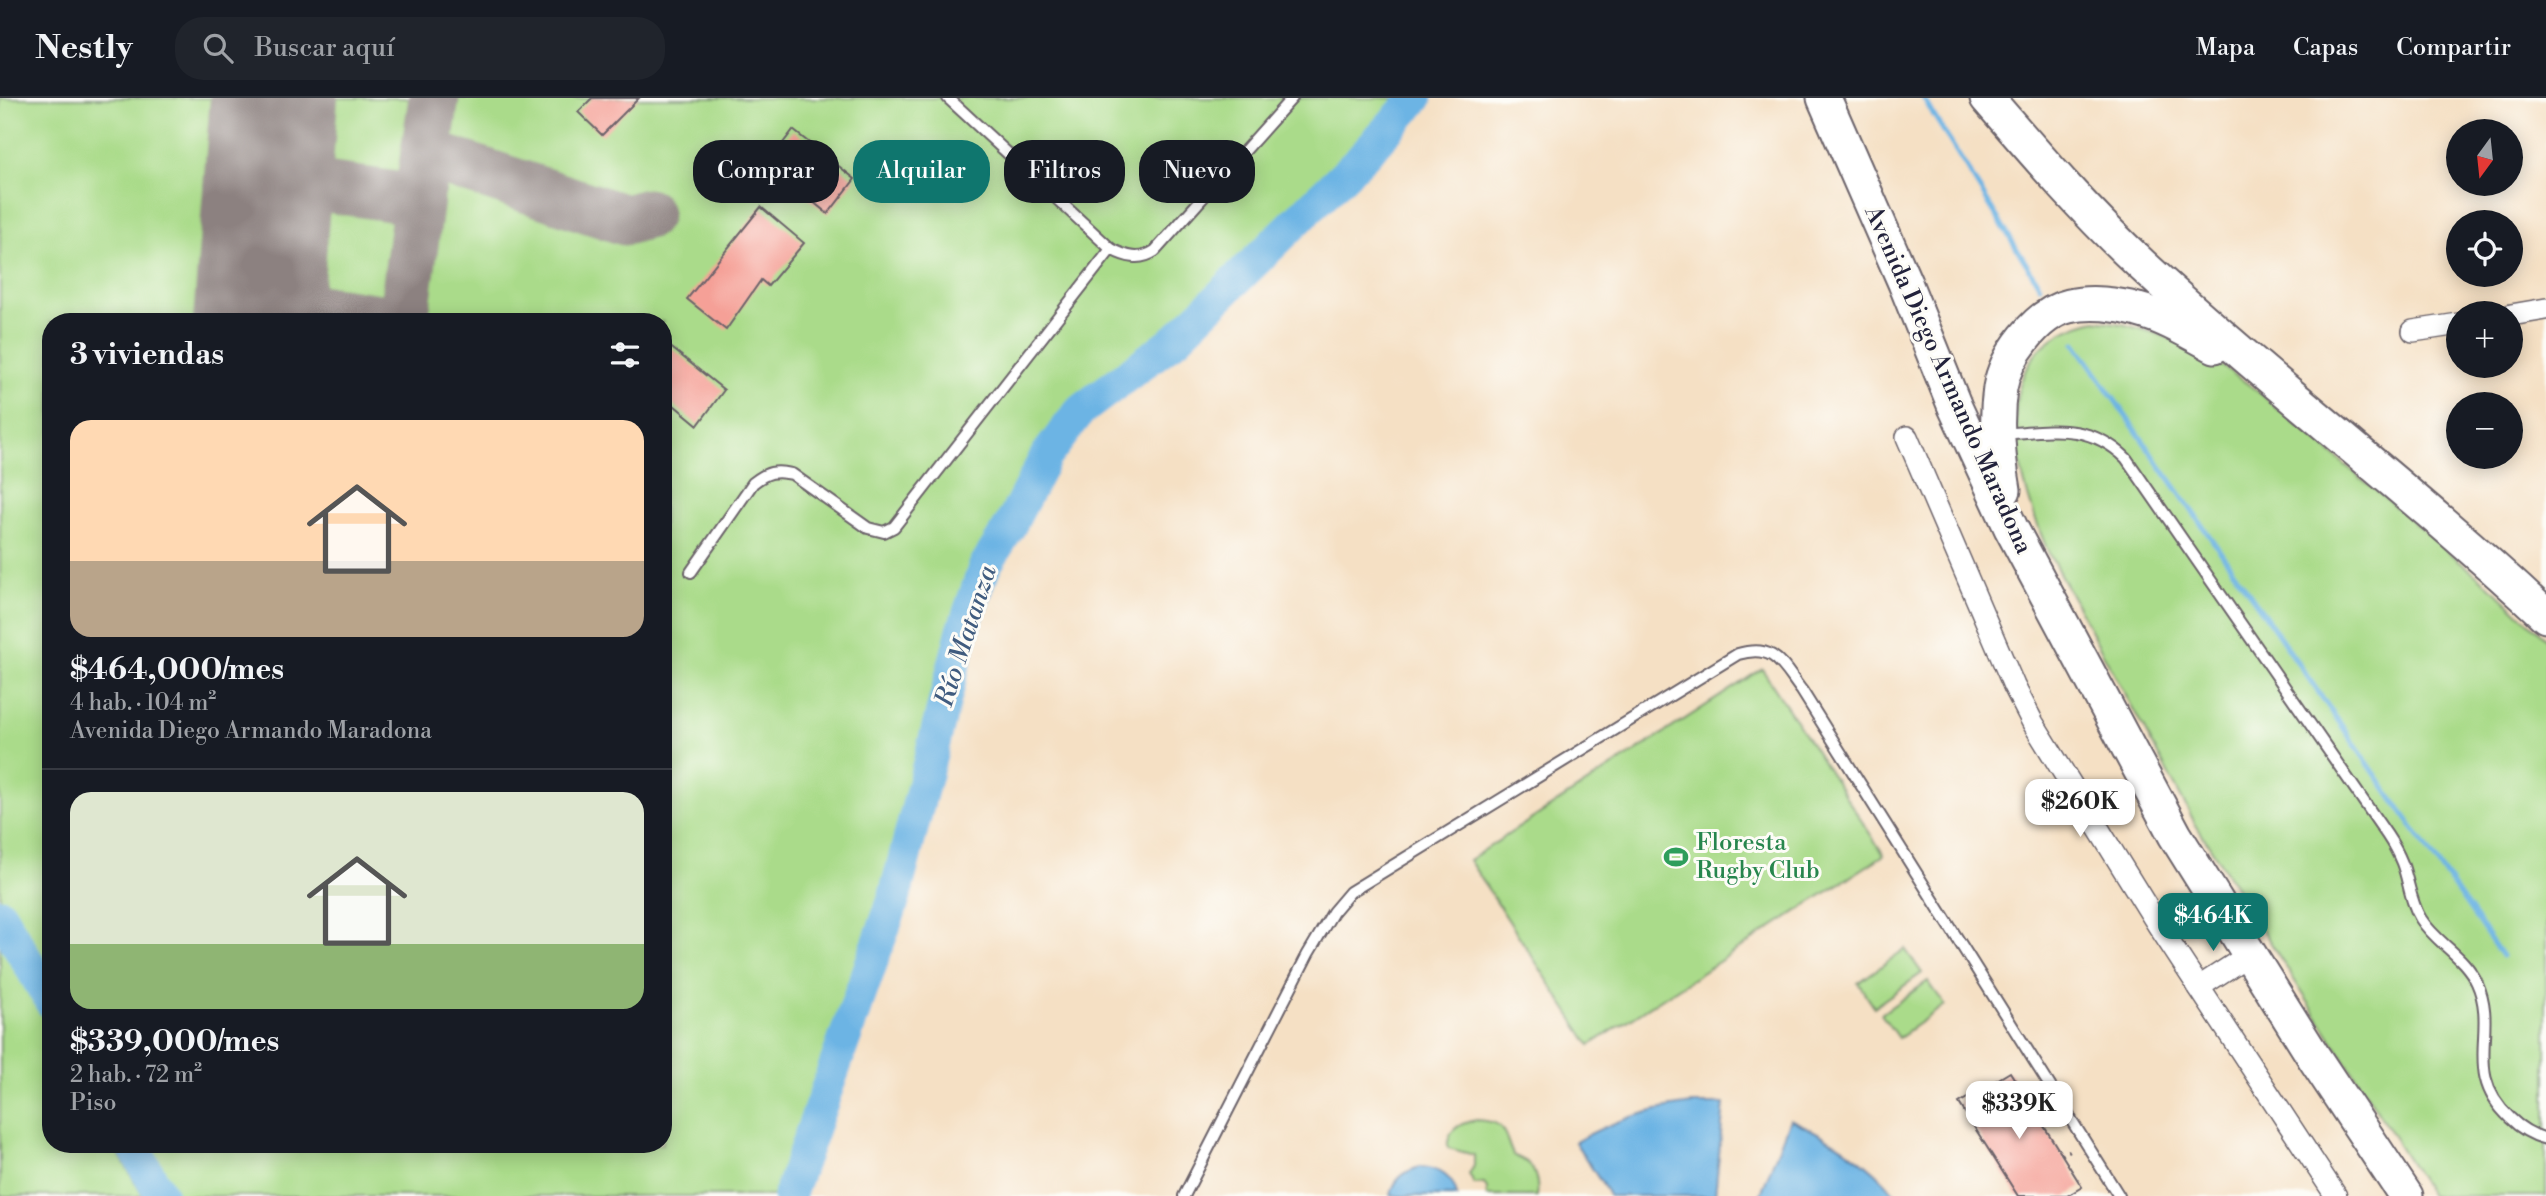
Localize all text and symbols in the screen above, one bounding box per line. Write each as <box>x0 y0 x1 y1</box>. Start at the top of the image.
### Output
search box <box>175 17 665 80</box>
text: Nestly <box>35 28 133 69</box>
icon: search <box>199 29 237 67</box>
text: Buscar aquí <box>255 32 395 64</box>
text: Mapa <box>2196 33 2255 63</box>
text: Capas <box>2293 33 2358 63</box>
text: Compartir <box>2396 33 2511 63</box>
north arrow <box>2446 119 2524 196</box>
map controls <box>2446 119 2523 469</box>
chip: Comprar <box>693 140 839 203</box>
chip: Alquilar <box>853 140 990 203</box>
chip: Filtros <box>1004 140 1125 203</box>
chip: Nuevo <box>1139 140 1255 203</box>
street label: Avenida Diego Armando Maradona <box>1857 200 2039 559</box>
button: locate <box>2446 210 2523 287</box>
button: + <box>2446 301 2523 378</box>
text: 3 viviendas <box>70 336 224 374</box>
icon: filters <box>606 336 644 374</box>
button: − <box>2446 392 2523 469</box>
icon: home <box>294 466 420 592</box>
water label: Río Matanza <box>928 561 1004 712</box>
text: $464,000/mes <box>70 651 284 689</box>
text: 4 hab. · 104 m² <box>70 689 216 717</box>
text: Avenida Diego Armando Maradona <box>70 717 432 745</box>
pin: $260K <box>2031 780 2129 839</box>
text: $260K <box>2041 788 2119 816</box>
place label: Floresta Rugby Club <box>1696 828 1820 886</box>
icon: home <box>294 838 420 964</box>
sports icon: Floresta Rugby Club <box>1662 843 1690 871</box>
pin: $464K <box>2164 894 2262 953</box>
text: $464K <box>2174 902 2252 930</box>
text: $339,000/mes <box>70 1023 280 1061</box>
text: 2 hab. · 72 m² <box>70 1061 202 1089</box>
pin: $339K <box>1970 1082 2068 1141</box>
text: Piso <box>70 1089 116 1117</box>
text: $339K <box>1982 1090 2056 1118</box>

